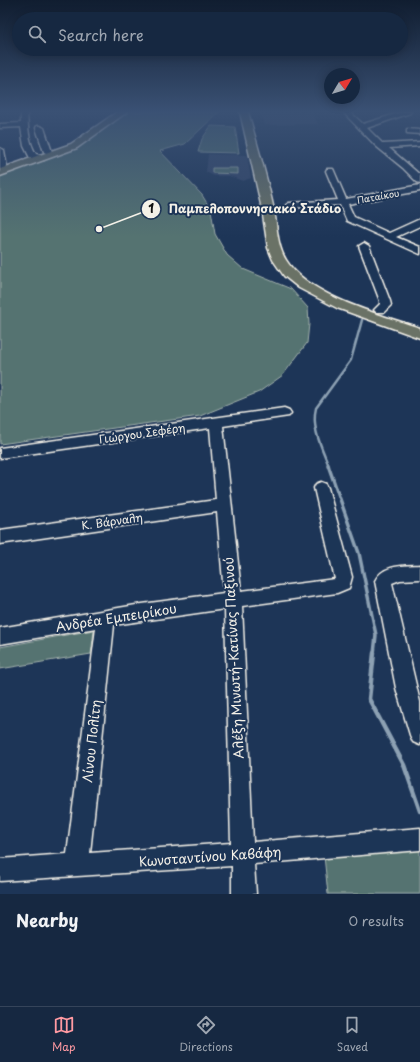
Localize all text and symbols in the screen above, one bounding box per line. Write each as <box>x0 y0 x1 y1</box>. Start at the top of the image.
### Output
search box <box>12 12 408 56</box>
icon: search <box>26 23 48 45</box>
text: Search here <box>58 23 144 46</box>
north arrow <box>324 68 360 104</box>
street label: Παταίκου <box>356 185 400 207</box>
callout: Παμπελοποννησιακό Στάδιο <box>141 197 350 221</box>
text: 1 <box>148 199 154 217</box>
text: Παμπελοποννησιακό Στάδιο <box>169 199 341 217</box>
street label: Γιώργου Σεφέρη <box>98 419 186 447</box>
street label: Κ. Βάρναλη <box>80 508 144 534</box>
street label: Αλέξη Μινωτή-Κατίνας Παξινού <box>218 557 248 759</box>
street label: Ανδρέα Εμπειρίκου <box>54 598 178 636</box>
street label: Λίνου Πολίτη <box>77 699 105 783</box>
street label: Κωνσταντίνου Καβάφη <box>138 842 282 870</box>
text: Nearby <box>16 907 78 933</box>
text: 0 results <box>349 911 404 930</box>
tab: Map <box>52 1014 75 1055</box>
tab: Directions <box>179 1014 233 1055</box>
tab: Saved <box>337 1014 368 1055</box>

